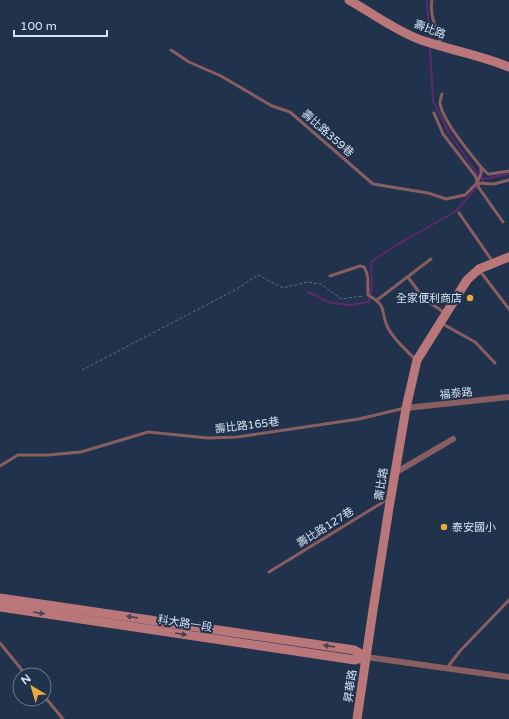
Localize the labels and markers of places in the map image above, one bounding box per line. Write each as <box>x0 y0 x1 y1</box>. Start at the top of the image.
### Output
place label: 全家便利商店 <box>396 292 462 305</box>
marker: 全家便利商店 <box>465 293 475 303</box>
place label: 泰安國小 <box>452 521 496 534</box>
marker: 泰安國小 <box>439 522 449 532</box>

